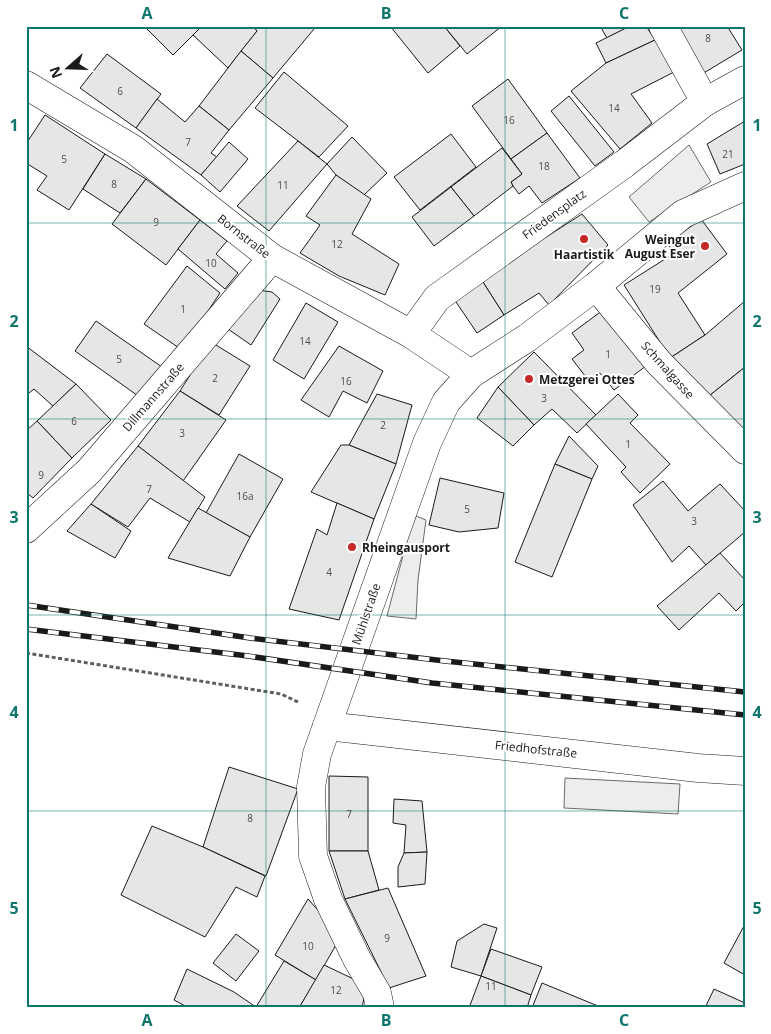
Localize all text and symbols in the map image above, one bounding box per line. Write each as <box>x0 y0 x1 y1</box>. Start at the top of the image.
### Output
text: A <box>141 2 153 24</box>
text: B <box>381 2 391 24</box>
text: C <box>619 2 629 24</box>
house number: 8 <box>705 31 711 45</box>
north arrow <box>42 42 92 92</box>
text: N <box>44 64 66 81</box>
house number: 6 <box>117 84 123 98</box>
house number: 14 <box>608 101 620 115</box>
house number: 16 <box>503 113 515 127</box>
text: 1 <box>9 114 19 136</box>
text: 1 <box>752 114 762 136</box>
house number: 7 <box>185 135 191 149</box>
house number: 21 <box>722 147 734 161</box>
house number: 5 <box>61 152 67 166</box>
house number: 18 <box>538 159 550 173</box>
house number: 8 <box>111 177 117 191</box>
house number: 11 <box>277 178 289 192</box>
street label: Friedensplatz <box>519 185 590 243</box>
street label: Bornstraße <box>214 210 274 262</box>
house number: 9 <box>153 215 159 229</box>
place label: Weingut August Eser <box>625 231 696 262</box>
marker: Haartistik <box>578 233 590 245</box>
house number: 12 <box>331 237 343 251</box>
marker: Weingut August Eser <box>699 240 711 252</box>
place label: Haartistik <box>554 246 615 263</box>
house number: 10 <box>205 256 217 270</box>
house number: 19 <box>649 282 661 296</box>
house number: 1 <box>180 302 186 316</box>
text: 2 <box>9 310 19 332</box>
text: 2 <box>752 310 762 332</box>
house number: 14 <box>299 334 311 348</box>
street label: Schmalgasse <box>638 338 699 403</box>
house number: 1 <box>605 347 611 361</box>
house number: 5 <box>116 352 122 366</box>
street label: Dillmannstraße <box>118 359 188 435</box>
house number: 2 <box>212 371 218 385</box>
place label: Metzgerei Ottes <box>539 371 635 388</box>
marker: Metzgerei Ottes <box>523 373 535 385</box>
house number: 16 <box>340 374 352 388</box>
house number: 3 <box>541 391 547 405</box>
house number: 6 <box>71 414 77 428</box>
house number: 2 <box>380 418 386 432</box>
house number: 3 <box>179 426 185 440</box>
house number: 1 <box>625 437 631 451</box>
house number: 9 <box>38 468 44 482</box>
house number: 7 <box>146 482 152 496</box>
house number: 16a <box>237 489 254 503</box>
house number: 5 <box>464 502 470 516</box>
text: 3 <box>9 506 19 528</box>
text: 3 <box>752 506 762 528</box>
house number: 3 <box>691 514 697 528</box>
place label: Rheingausport <box>362 539 450 556</box>
marker: Rheingausport <box>346 541 358 553</box>
house number: 4 <box>326 565 332 579</box>
street label: Mühlstraße <box>347 581 385 647</box>
text: 4 <box>9 701 19 723</box>
text: 4 <box>752 701 762 723</box>
street label: Friedhofstraße <box>494 736 578 762</box>
house number: 7 <box>346 807 352 821</box>
house number: 8 <box>247 811 253 825</box>
text: 5 <box>9 897 19 919</box>
text: 5 <box>752 897 762 919</box>
house number: 9 <box>384 931 390 945</box>
house number: 10 <box>302 939 314 953</box>
house number: 11 <box>485 979 497 993</box>
house number: 12 <box>330 983 342 997</box>
text: A <box>141 1009 153 1031</box>
text: B <box>381 1009 391 1031</box>
text: C <box>619 1009 629 1031</box>

